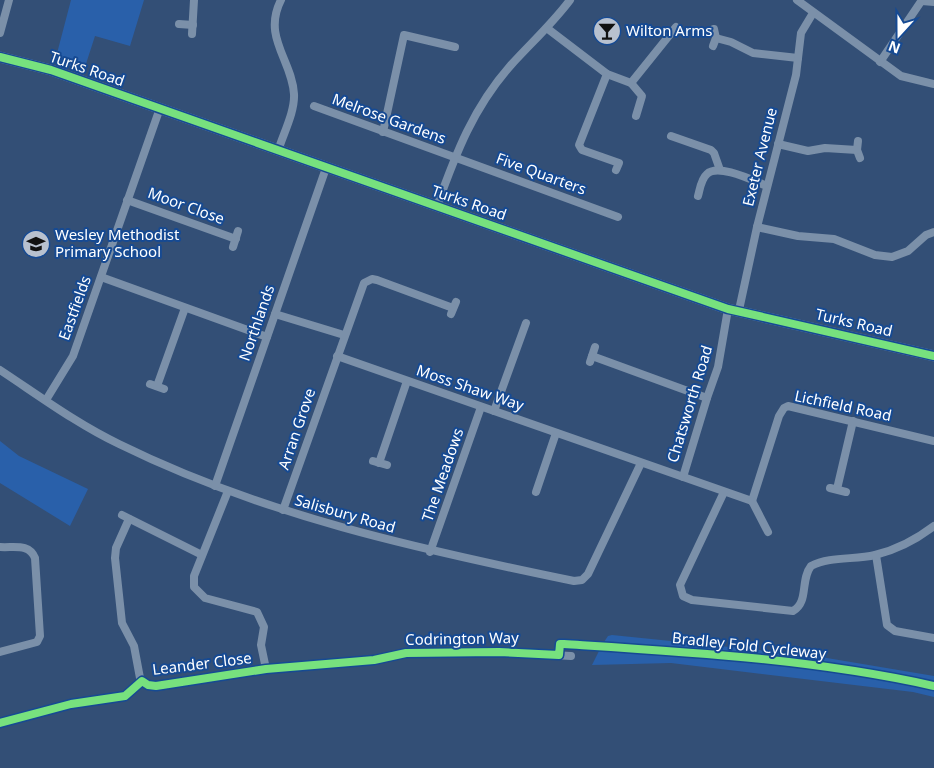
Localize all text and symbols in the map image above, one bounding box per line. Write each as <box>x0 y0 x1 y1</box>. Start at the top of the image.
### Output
north arrow <box>874 10 924 60</box>
bar icon: Wilton Arms <box>592 16 622 46</box>
place label: Wilton Arms <box>626 20 712 40</box>
text: N <box>885 37 903 59</box>
street label: Turks Road <box>47 46 128 90</box>
street label: Melrose Gardens <box>330 88 449 148</box>
street label: Exeter Avenue <box>737 105 781 208</box>
street label: Five Quarters <box>494 148 589 199</box>
street label: Turks Road <box>429 180 510 224</box>
street label: Moor Close <box>145 182 227 228</box>
place label: Wesley Methodist Primary School <box>55 224 180 261</box>
school or university icon: Wesley Methodist Primary School <box>21 229 51 259</box>
street label: Eastfields <box>53 273 95 343</box>
street label: Northlands <box>234 282 278 363</box>
street label: Turks Road <box>814 303 895 341</box>
street label: Chatsworth Road <box>662 343 716 465</box>
street label: Moss Shaw Way <box>414 359 527 415</box>
street label: Arran Grove <box>273 385 319 472</box>
street label: Lichfield Road <box>793 385 894 425</box>
street label: The Meadows <box>417 425 467 524</box>
street label: Salisbury Road <box>293 489 398 537</box>
street label: Codrington Way <box>405 627 519 649</box>
street label: Bradley Fold Cycleway <box>671 627 828 663</box>
street label: Leander Close <box>151 647 253 679</box>

